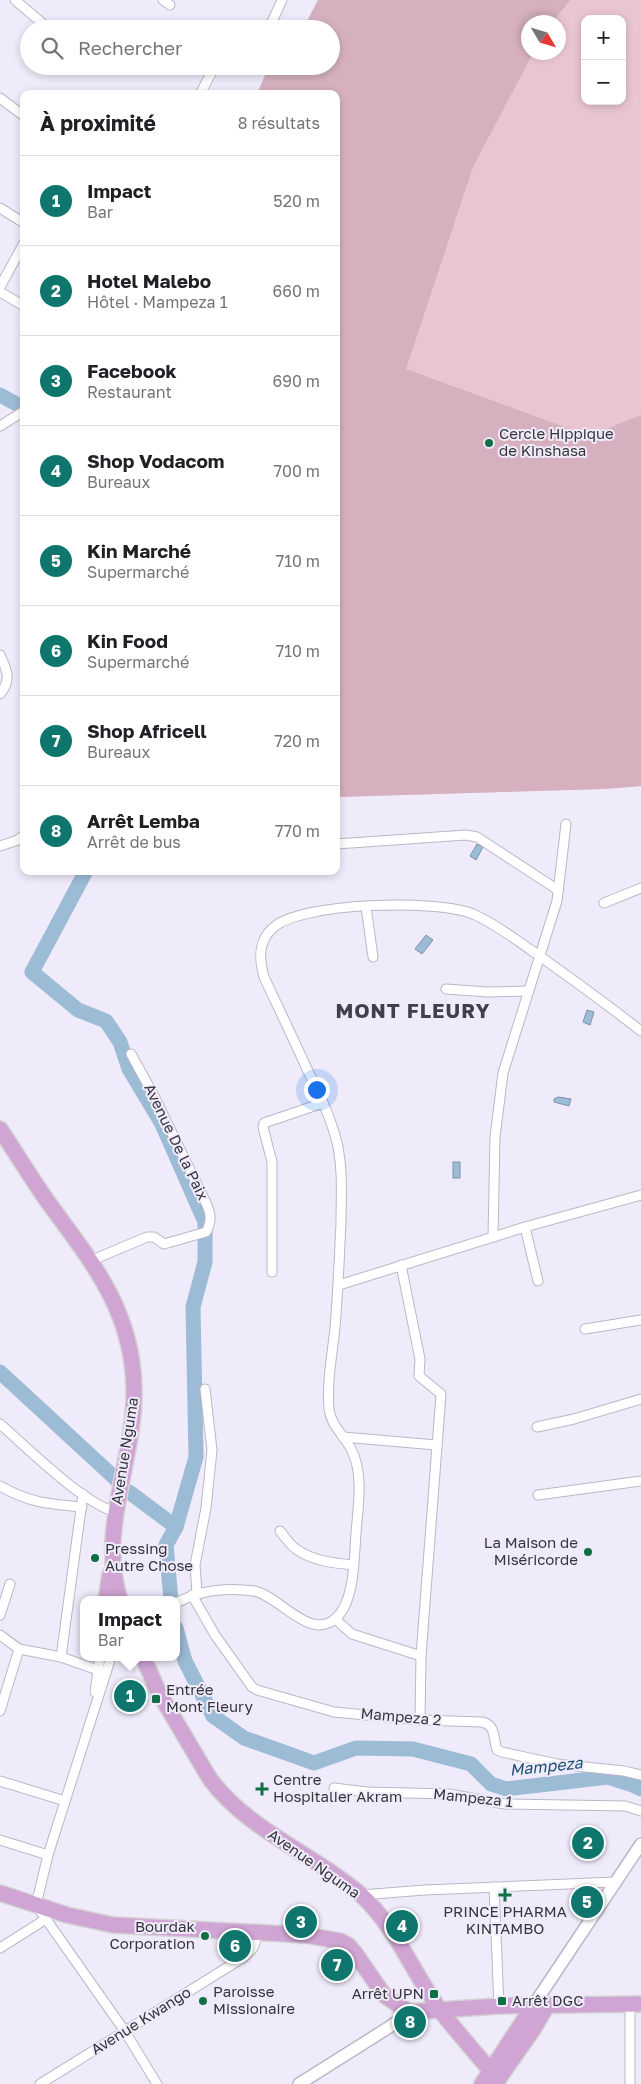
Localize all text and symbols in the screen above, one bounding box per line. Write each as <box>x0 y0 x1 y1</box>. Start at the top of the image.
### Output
north arrow <box>521 15 566 60</box>
map controls <box>581 15 626 105</box>
button: + <box>581 15 626 60</box>
search box <box>20 20 340 75</box>
icon: search <box>38 34 66 62</box>
text: Rechercher <box>78 36 183 59</box>
button: − <box>581 60 626 105</box>
text: À proximité <box>40 110 156 136</box>
text: 8 résultats <box>238 113 320 133</box>
text: Impact <box>87 179 151 202</box>
text: 1 <box>52 191 60 211</box>
text: 520 m <box>273 191 320 211</box>
text: Bar <box>87 202 113 222</box>
text: Hotel Malebo <box>87 269 211 292</box>
text: 2 <box>51 281 61 301</box>
text: 660 m <box>273 281 320 301</box>
text: Hôtel · Mampeza 1 <box>87 292 227 312</box>
text: Facebook <box>87 359 177 382</box>
text: 3 <box>51 371 61 391</box>
text: 690 m <box>273 371 320 391</box>
text: Restaurant <box>87 382 172 402</box>
place label: Cercle Hippique de Kinshasa <box>499 424 614 459</box>
marker: Cercle Hippique de Kinshasa <box>483 437 495 449</box>
text: Shop Vodacom <box>87 449 224 472</box>
text: 4 <box>51 461 61 481</box>
text: 700 m <box>274 461 320 481</box>
text: Bureaux <box>87 472 150 492</box>
text: Kin Marché <box>87 539 191 562</box>
text: 5 <box>51 551 61 571</box>
text: 710 m <box>276 551 320 571</box>
text: Supermarché <box>87 562 189 582</box>
text: Kin Food <box>87 629 168 652</box>
text: 6 <box>51 641 61 661</box>
text: 710 m <box>276 641 320 661</box>
text: Supermarché <box>87 652 189 672</box>
text: Shop Africell <box>87 719 207 742</box>
text: 7 <box>52 731 60 751</box>
text: 720 m <box>274 731 320 751</box>
text: Bureaux <box>87 742 150 762</box>
text: Arrêt Lemba <box>87 809 200 832</box>
text: 8 <box>51 821 61 841</box>
text: 770 m <box>275 821 320 841</box>
text: Arrêt de bus <box>87 832 181 852</box>
district label: MONT FLEURY <box>335 998 491 1022</box>
your location <box>304 1077 330 1103</box>
street label: Avenue De la Paix <box>141 1080 213 1203</box>
street label: Avenue Nguma <box>107 1396 141 1506</box>
place label: La Maison de Miséricorde <box>484 1533 578 1568</box>
place label: Pressing Autre Chose <box>105 1539 193 1574</box>
marker: La Maison de Miséricorde <box>582 1546 594 1558</box>
marker: Pressing Autre Chose <box>89 1552 101 1564</box>
popup <box>80 1596 180 1661</box>
text: Impact <box>98 1607 162 1630</box>
text: Bar <box>98 1630 124 1650</box>
pin: 1 <box>114 1677 146 1715</box>
place label: Entrée Mont Fleury <box>166 1680 253 1715</box>
marker: Entrée Mont Fleury <box>150 1693 162 1705</box>
street label: Mampeza 2 <box>360 1704 442 1729</box>
water label: Mampeza <box>509 1752 584 1780</box>
place label: Centre Hospitalier Akram <box>273 1770 402 1805</box>
marker: Centre Hospitalier Akram <box>255 1782 269 1796</box>
street label: Mampeza 1 <box>433 1784 514 1810</box>
pin: 2 <box>572 1824 604 1862</box>
street label: Avenue Nguma <box>265 1825 364 1902</box>
pin: 5 <box>571 1883 603 1921</box>
marker: PRINCE PHARMA KINTAMBO <box>499 1889 511 1901</box>
place label: PRINCE PHARMA KINTAMBO <box>443 1902 567 1937</box>
pin: 3 <box>285 1903 317 1941</box>
pin: 4 <box>386 1907 418 1945</box>
place label: Bourdak Corporation <box>109 1917 196 1952</box>
pin: 6 <box>219 1927 251 1965</box>
marker: Bourdak Corporation <box>199 1930 211 1942</box>
pin: 7 <box>321 1946 353 1984</box>
street label: Avenue Kwango <box>87 1982 194 2058</box>
place label: Paroisse Missionaire <box>213 1982 295 2017</box>
place label: Arrêt UPN <box>352 1984 424 2002</box>
marker: Arrêt UPN <box>428 1988 440 2000</box>
place label: Arrêt DGC <box>512 1991 583 2009</box>
marker: Paroisse Missionaire <box>197 1995 209 2007</box>
marker: Arrêt DGC <box>496 1995 508 2007</box>
pin: 8 <box>394 2003 426 2041</box>

